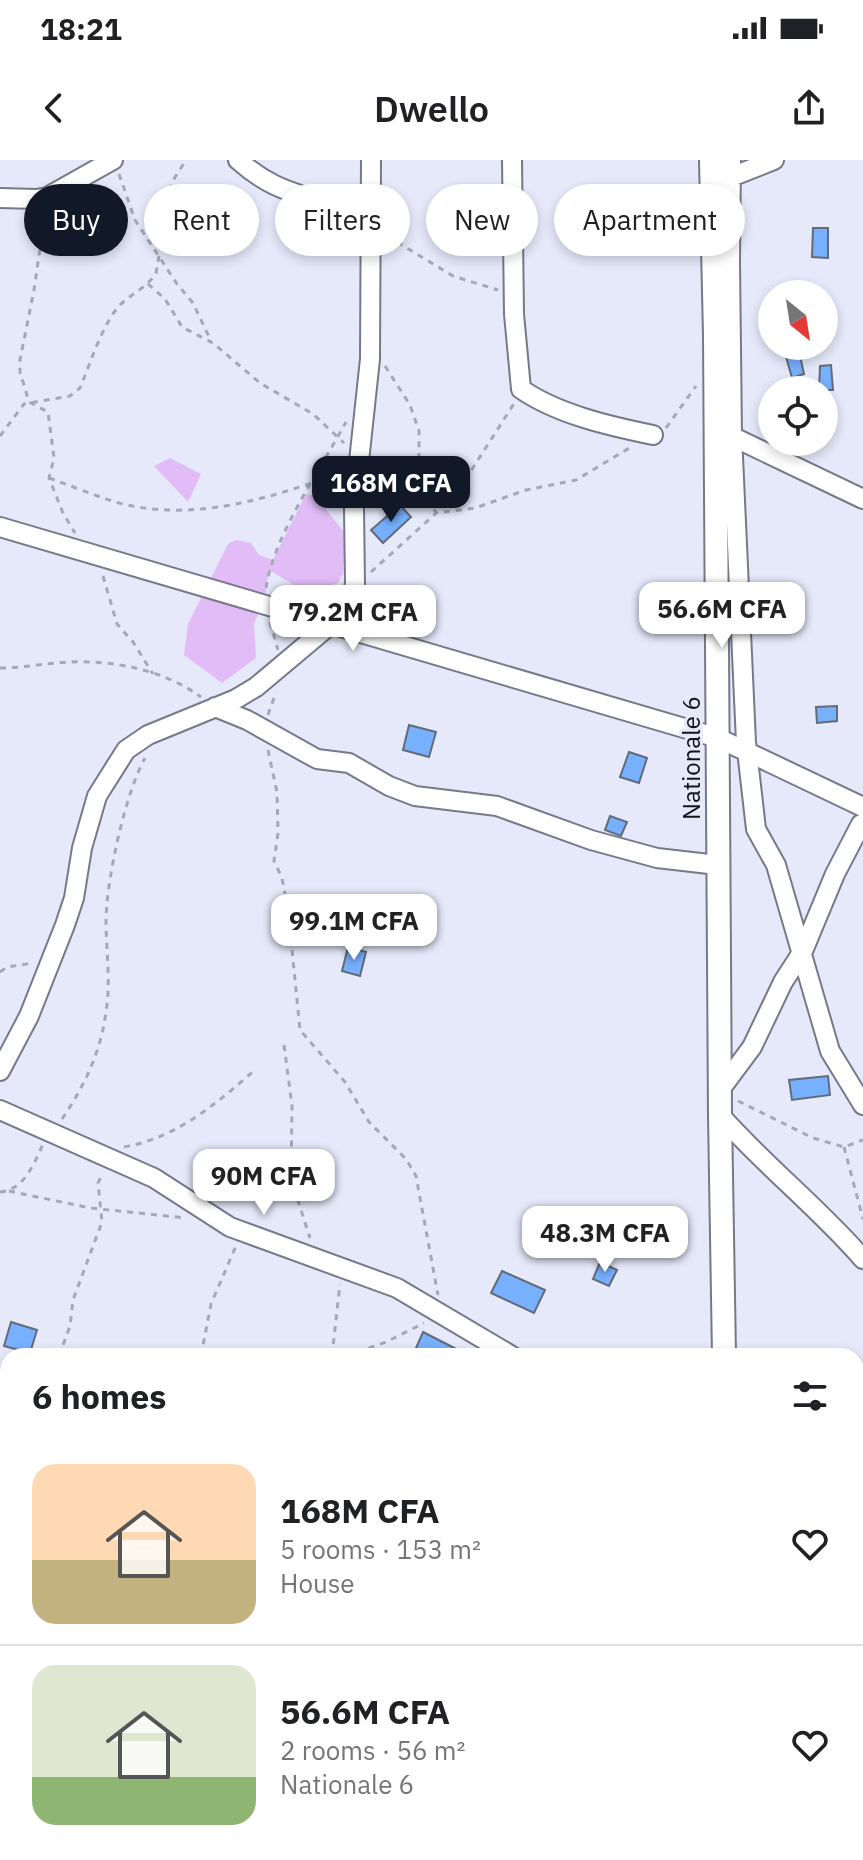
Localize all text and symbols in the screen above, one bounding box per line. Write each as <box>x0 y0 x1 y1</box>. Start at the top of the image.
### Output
text: 18:21 <box>40 9 122 48</box>
text: Dwello <box>374 85 489 132</box>
icon: back <box>32 86 76 130</box>
icon: share <box>787 86 831 130</box>
chip: Buy <box>24 184 128 256</box>
chip: Rent <box>144 184 259 256</box>
chip: Filters <box>275 184 410 256</box>
chip: New <box>426 184 538 256</box>
chip: Apartment <box>554 184 745 256</box>
north arrow <box>758 280 838 360</box>
map controls <box>758 280 838 456</box>
button: locate <box>758 376 838 456</box>
pin: 168M CFA <box>308 456 474 524</box>
text: 168M CFA <box>330 465 452 499</box>
pin: 56.6M CFA <box>630 582 814 650</box>
pin: 79.2M CFA <box>261 585 445 653</box>
text: 56.6M CFA <box>657 591 787 625</box>
text: 79.2M CFA <box>288 594 418 628</box>
street label: Nationale 6 <box>675 696 707 820</box>
pin: 99.1M CFA <box>262 894 446 962</box>
text: 99.1M CFA <box>289 903 419 937</box>
pin: 90M CFA <box>190 1149 338 1217</box>
text: 90M CFA <box>211 1158 317 1192</box>
pin: 48.3M CFA <box>513 1206 697 1274</box>
text: 48.3M CFA <box>540 1215 670 1249</box>
text: 6 homes <box>32 1374 167 1418</box>
icon: filters <box>788 1374 832 1418</box>
text: 168M CFA <box>280 1488 439 1532</box>
icon: home <box>96 1496 192 1592</box>
icon: heart <box>788 1522 832 1566</box>
text: 5 rooms · 153 m² <box>280 1532 481 1566</box>
text: House <box>280 1566 355 1600</box>
text: 56.6M CFA <box>280 1689 450 1733</box>
icon: home <box>96 1697 192 1793</box>
icon: heart <box>788 1723 832 1767</box>
text: 2 rooms · 56 m² <box>280 1733 465 1767</box>
text: Nationale 6 <box>280 1767 414 1801</box>

